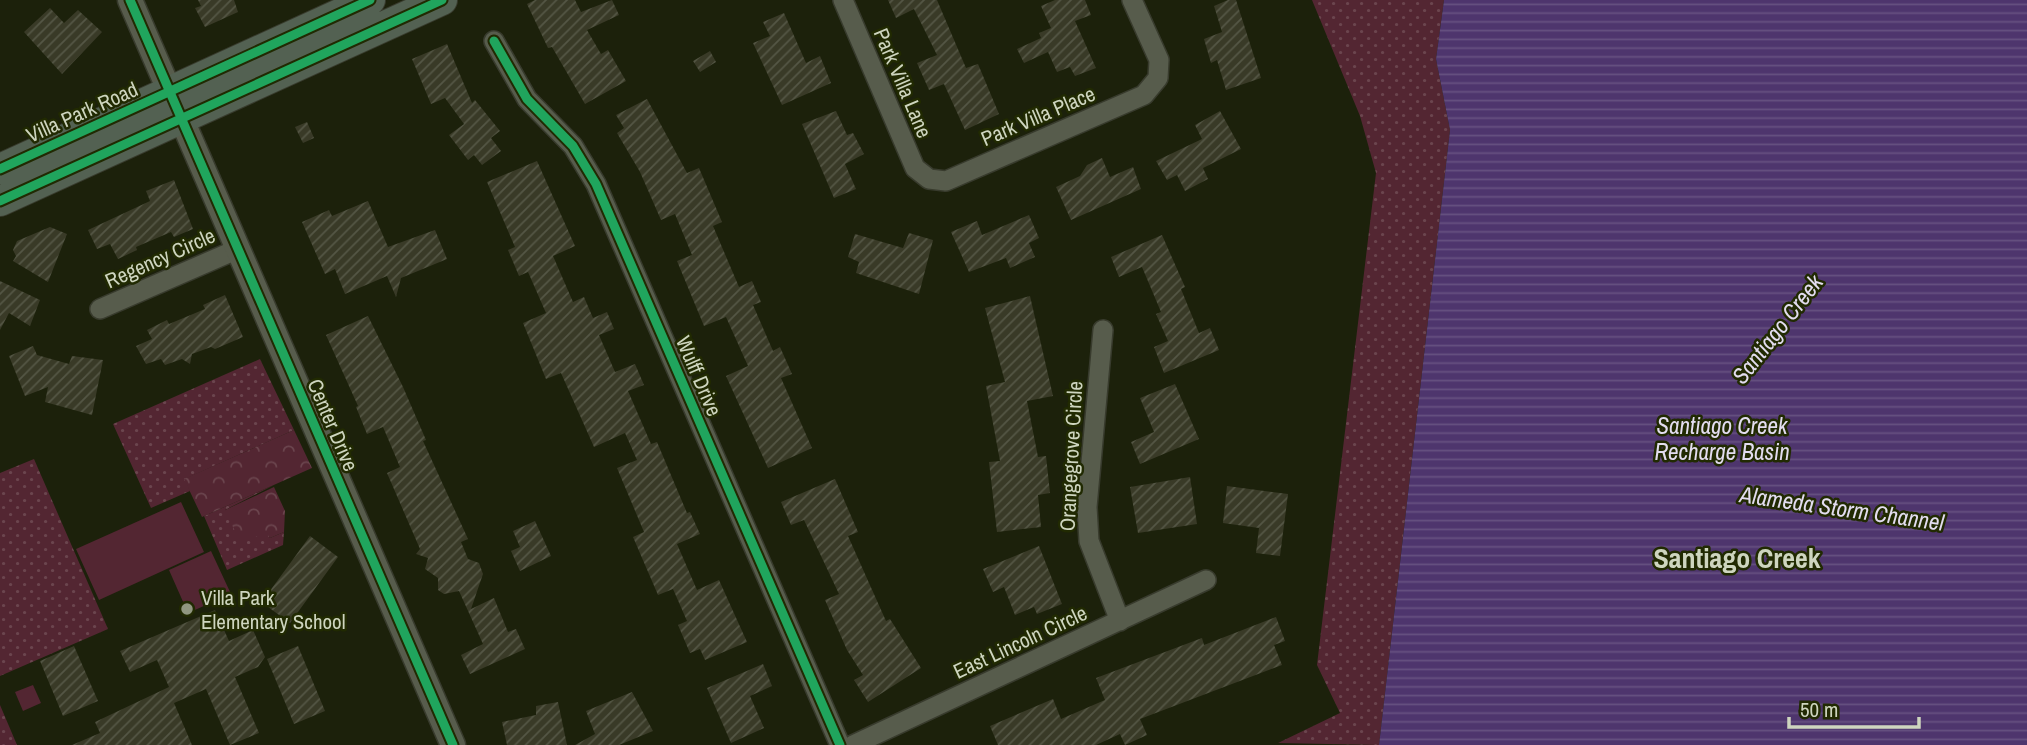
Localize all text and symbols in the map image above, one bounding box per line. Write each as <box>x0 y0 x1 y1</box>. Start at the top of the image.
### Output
street label: Park Villa Lane <box>867 24 939 142</box>
street label: Villa Park Road <box>22 74 142 150</box>
street label: Park Villa Place <box>977 79 1099 153</box>
street label: Regency Circle <box>100 221 220 295</box>
water label: Santiago Creek <box>1724 267 1831 390</box>
street label: Wulff Drive <box>669 331 729 421</box>
street label: Center Drive <box>301 374 365 476</box>
street label: Orangegrove Circle <box>1053 380 1089 532</box>
water label: Santiago Creek Recharge Basin <box>1654 410 1790 467</box>
water label: Alameda Storm Channel <box>1737 478 1947 538</box>
district label: Santiago Creek <box>1653 539 1821 577</box>
place label: Villa Park Elementary School <box>201 583 346 636</box>
street label: East Lincoln Circle <box>948 598 1092 686</box>
marker: Villa Park Elementary School <box>179 601 195 617</box>
scale bar <box>1789 686 1918 730</box>
text: 50 m <box>1800 695 1838 724</box>

